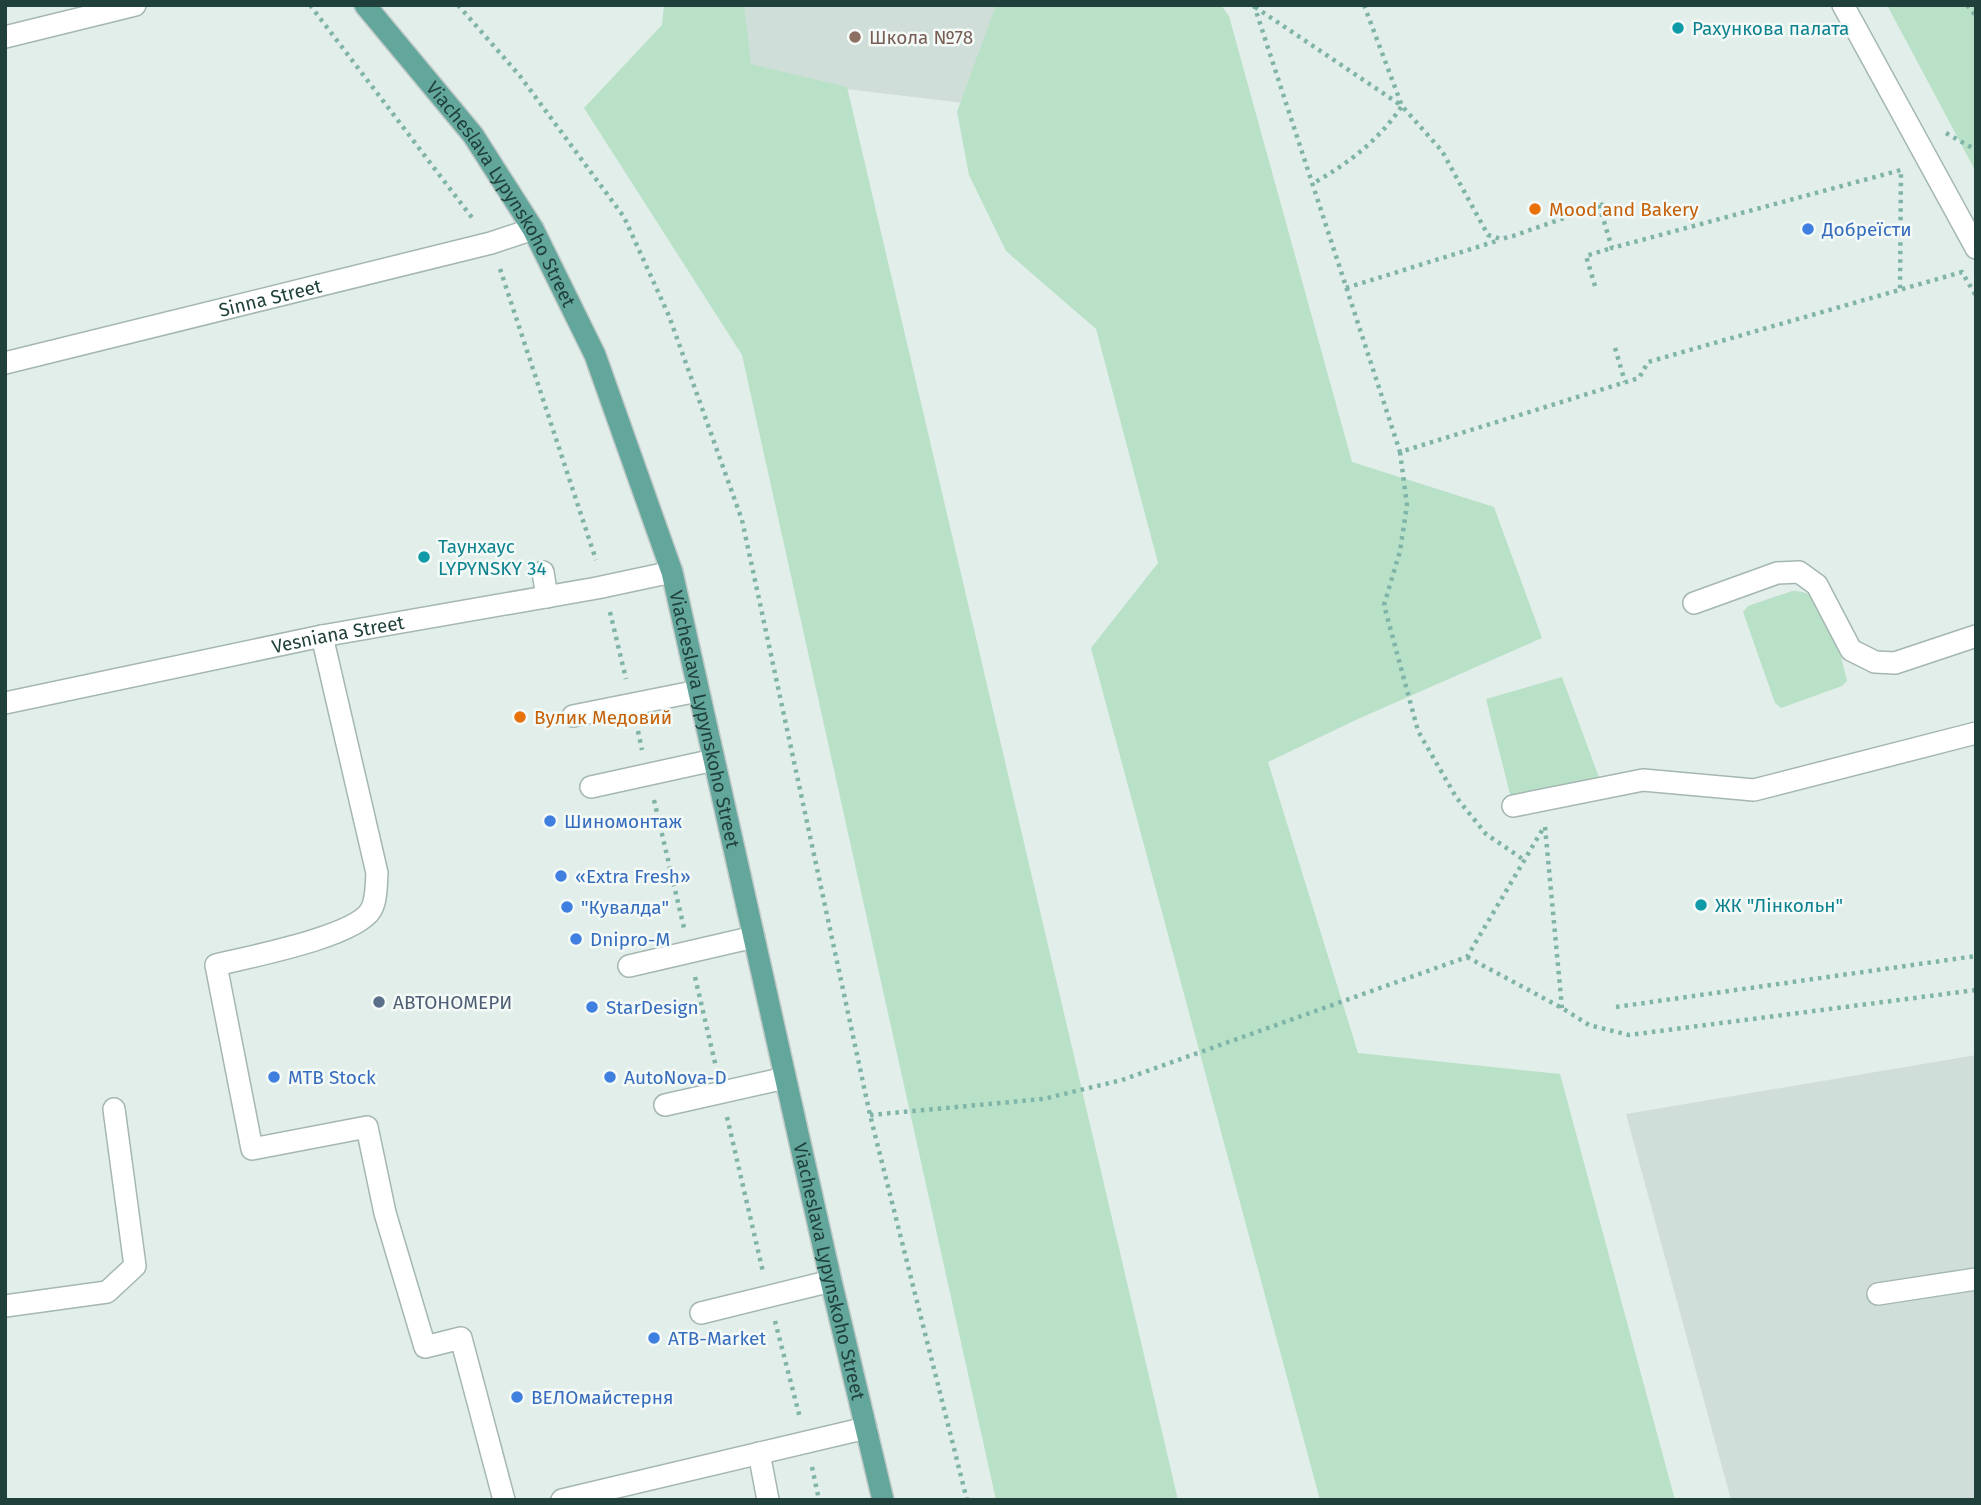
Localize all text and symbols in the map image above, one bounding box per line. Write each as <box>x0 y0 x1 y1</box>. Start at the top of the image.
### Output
place label: Рахункова палата <box>1692 17 1849 40</box>
marker: Рахункова палата <box>1670 20 1686 36</box>
place label: Школа №78 <box>869 26 973 49</box>
marker: Школа №78 <box>847 29 863 45</box>
street label: Viacheslava Lypynskoho Street <box>422 76 581 311</box>
place label: Mood and Bakery <box>1549 198 1699 221</box>
marker: Mood and Bakery <box>1527 201 1543 217</box>
place label: Добреїсти <box>1821 218 1912 241</box>
marker: Добреїсти <box>1800 221 1816 237</box>
street label: Sinna Street <box>216 274 324 321</box>
place label: Таунхаус LYPYNSKY 34 <box>438 535 547 580</box>
marker: Таунхаус LYPYNSKY 34 <box>416 549 432 565</box>
street label: Viacheslava Lypynskoho Street <box>665 588 745 850</box>
street label: Vesniana Street <box>270 610 406 658</box>
place label: Вулик Медовий <box>534 706 672 729</box>
marker: Вулик Медовий <box>512 709 528 725</box>
place label: Шиномонтаж <box>564 810 683 833</box>
marker: Шиномонтаж <box>542 813 558 829</box>
place label: «Extra Fresh» <box>575 865 691 888</box>
marker: «Extra Fresh» <box>553 868 569 884</box>
place label: ЖК "Лінкольн" <box>1715 894 1843 917</box>
place label: "Кувалда" <box>581 896 669 919</box>
marker: ЖК "Лінкольн" <box>1693 897 1709 913</box>
marker: "Кувалда" <box>559 899 575 915</box>
place label: Dnipro-M <box>590 928 670 951</box>
marker: Dnipro-M <box>568 931 584 947</box>
place label: АВТОНОМЕРИ <box>393 991 512 1014</box>
marker: АВТОНОМЕРИ <box>371 994 387 1010</box>
place label: StarDesign <box>606 996 699 1019</box>
marker: StarDesign <box>584 999 600 1015</box>
place label: MTB Stock <box>288 1066 376 1089</box>
place label: AutoNova-D <box>624 1066 727 1089</box>
marker: MTB Stock <box>266 1069 282 1085</box>
marker: AutoNova-D <box>602 1069 618 1085</box>
street label: Viacheslava Lypynskoho Street <box>789 1140 870 1402</box>
place label: ATB-Market <box>668 1327 766 1350</box>
marker: ATB-Market <box>646 1330 662 1346</box>
place label: ВЕЛОмайстерня <box>531 1386 673 1409</box>
marker: ВЕЛОмайстерня <box>509 1389 525 1405</box>

